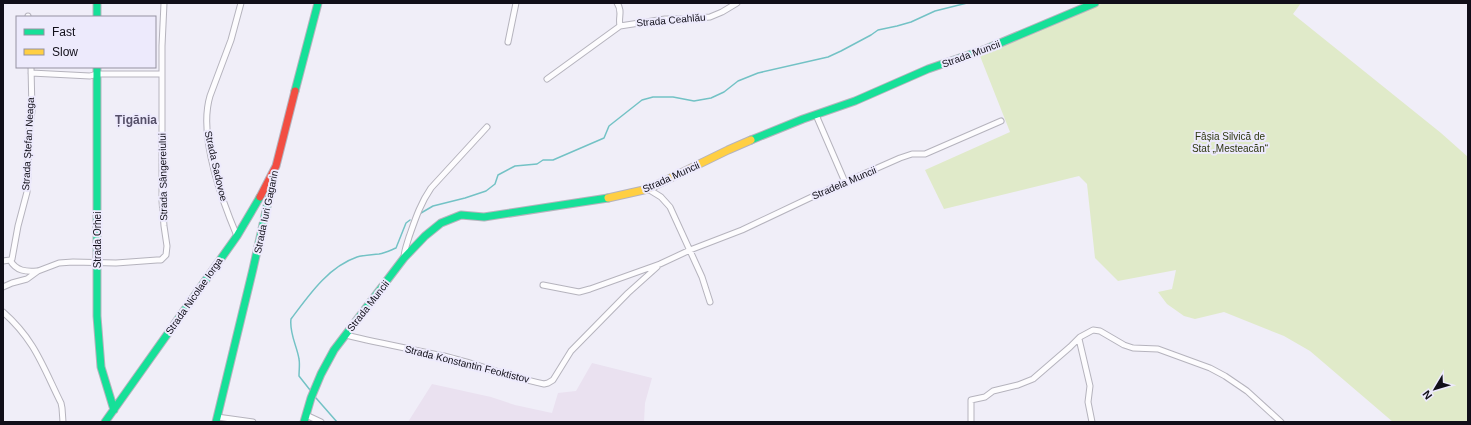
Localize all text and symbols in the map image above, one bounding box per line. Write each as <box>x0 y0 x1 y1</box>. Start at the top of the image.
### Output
street label: Strada Ceahlău <box>636 11 706 29</box>
legend <box>16 16 156 68</box>
text: Fast <box>52 25 76 39</box>
street label: Strada Muncii <box>940 38 1002 70</box>
text: Slow <box>52 45 78 59</box>
street label: Strada Ștefan Neaga <box>20 97 36 191</box>
district label: Țigănia <box>115 113 157 127</box>
street label: Strada Sadovoe <box>203 130 230 203</box>
park label: Fâșia Silvică de Stat „Mesteacăn“ <box>1192 131 1268 154</box>
street label: Strada Sângereiului <box>157 133 169 221</box>
street label: Strada Muncii <box>641 160 701 194</box>
street label: Stradela Muncii <box>810 164 878 202</box>
street label: Strada Iuri Gagarin <box>252 170 280 254</box>
street label: Strada Orhei <box>92 212 103 268</box>
street label: Strada Nicolae Iorga <box>163 255 225 336</box>
street label: Strada Muncii <box>345 279 391 333</box>
street label: Strada Konstantin Feoktistov <box>404 343 530 385</box>
north arrow <box>1415 369 1455 409</box>
text: N <box>1420 388 1434 402</box>

